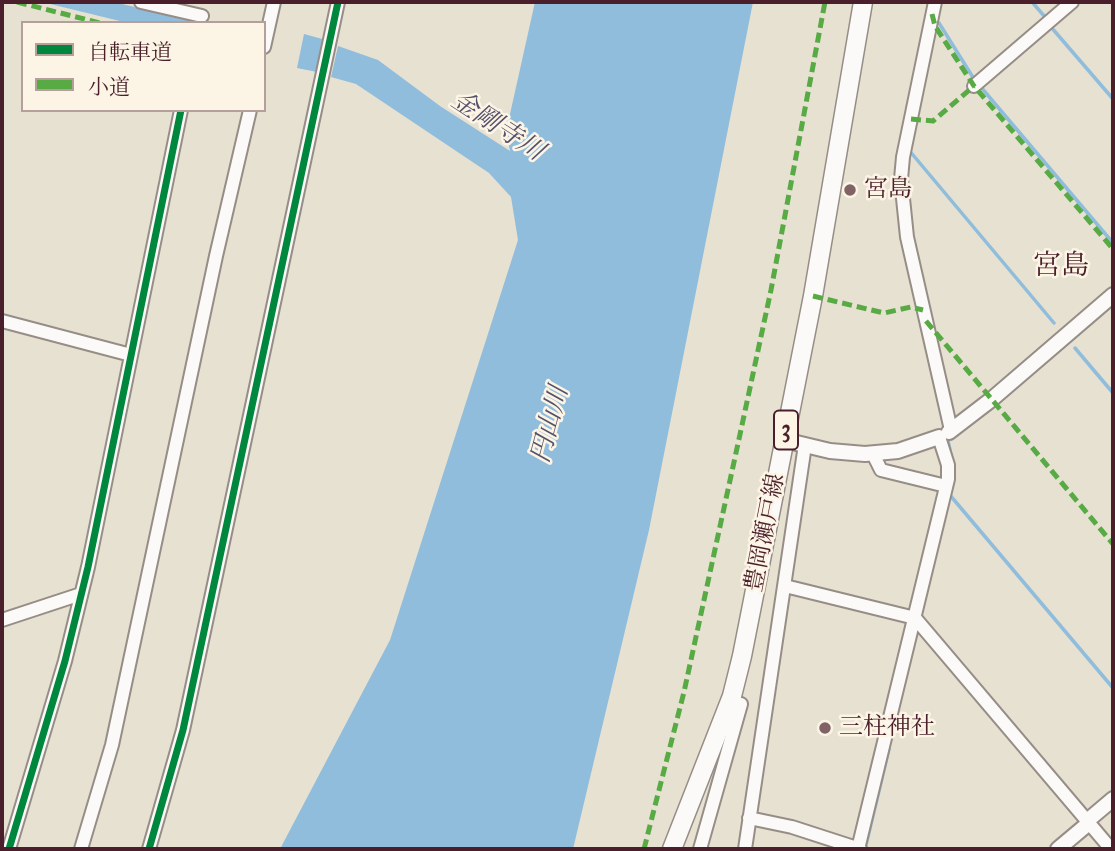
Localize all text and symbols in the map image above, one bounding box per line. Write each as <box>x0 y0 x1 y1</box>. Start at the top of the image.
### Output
legend <box>21 21 266 112</box>
text: 自転車道 <box>88 39 172 65</box>
text: 小道 <box>88 74 130 100</box>
water label: 金剛寺川 <box>445 86 549 168</box>
place label: 宮島 <box>864 176 912 204</box>
marker: 宮島 <box>842 182 858 198</box>
district label: 宮島 <box>1033 250 1089 284</box>
water label: 円山川 <box>526 383 576 467</box>
road number: 3 <box>774 410 798 450</box>
street label: 豊岡瀬戸線 <box>740 471 792 595</box>
place label: 三柱神社 <box>839 714 935 742</box>
marker: 三柱神社 <box>817 720 833 736</box>

